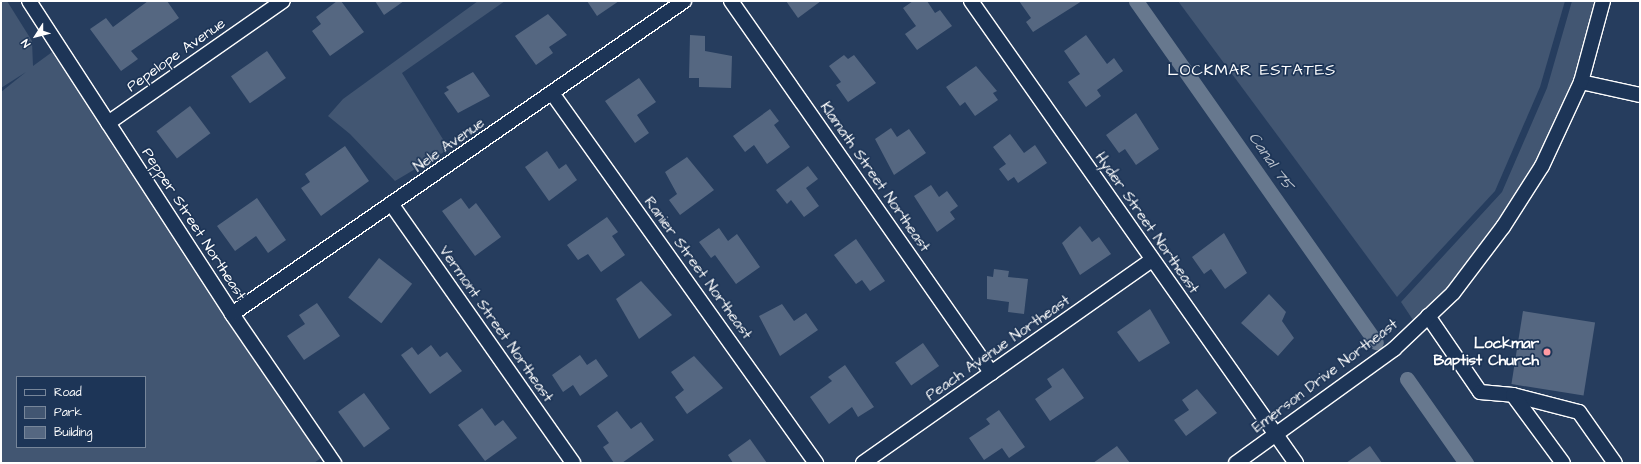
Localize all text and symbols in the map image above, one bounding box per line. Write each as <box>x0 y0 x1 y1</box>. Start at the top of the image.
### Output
street label: Pepelope Avenue <box>123 14 229 96</box>
north arrow <box>16 16 56 56</box>
text: N <box>18 36 34 51</box>
district label: LOCKMAR ESTATES <box>1168 60 1336 80</box>
street label: Klamath Street Northeast <box>816 98 934 256</box>
street label: Nele Avenue <box>410 114 488 176</box>
water label: Canal 75 <box>1244 129 1298 193</box>
street label: Pepper Street Northeast <box>138 144 250 304</box>
street label: Hyder Street Northeast <box>1091 149 1203 297</box>
street label: Ranier Street Northeast <box>640 193 756 343</box>
street label: Vermont Street Northeast <box>435 242 557 406</box>
street label: Peach Avenue Northeast <box>922 291 1074 405</box>
street label: Emerson Drive Northeast <box>1249 315 1401 437</box>
place label: Lockmar Baptist Church <box>1434 334 1539 369</box>
marker: Lockmar Baptist Church <box>1542 347 1552 357</box>
legend <box>16 376 146 448</box>
text: Road <box>54 384 82 401</box>
text: Park <box>54 404 82 421</box>
text: Building <box>54 424 92 441</box>

